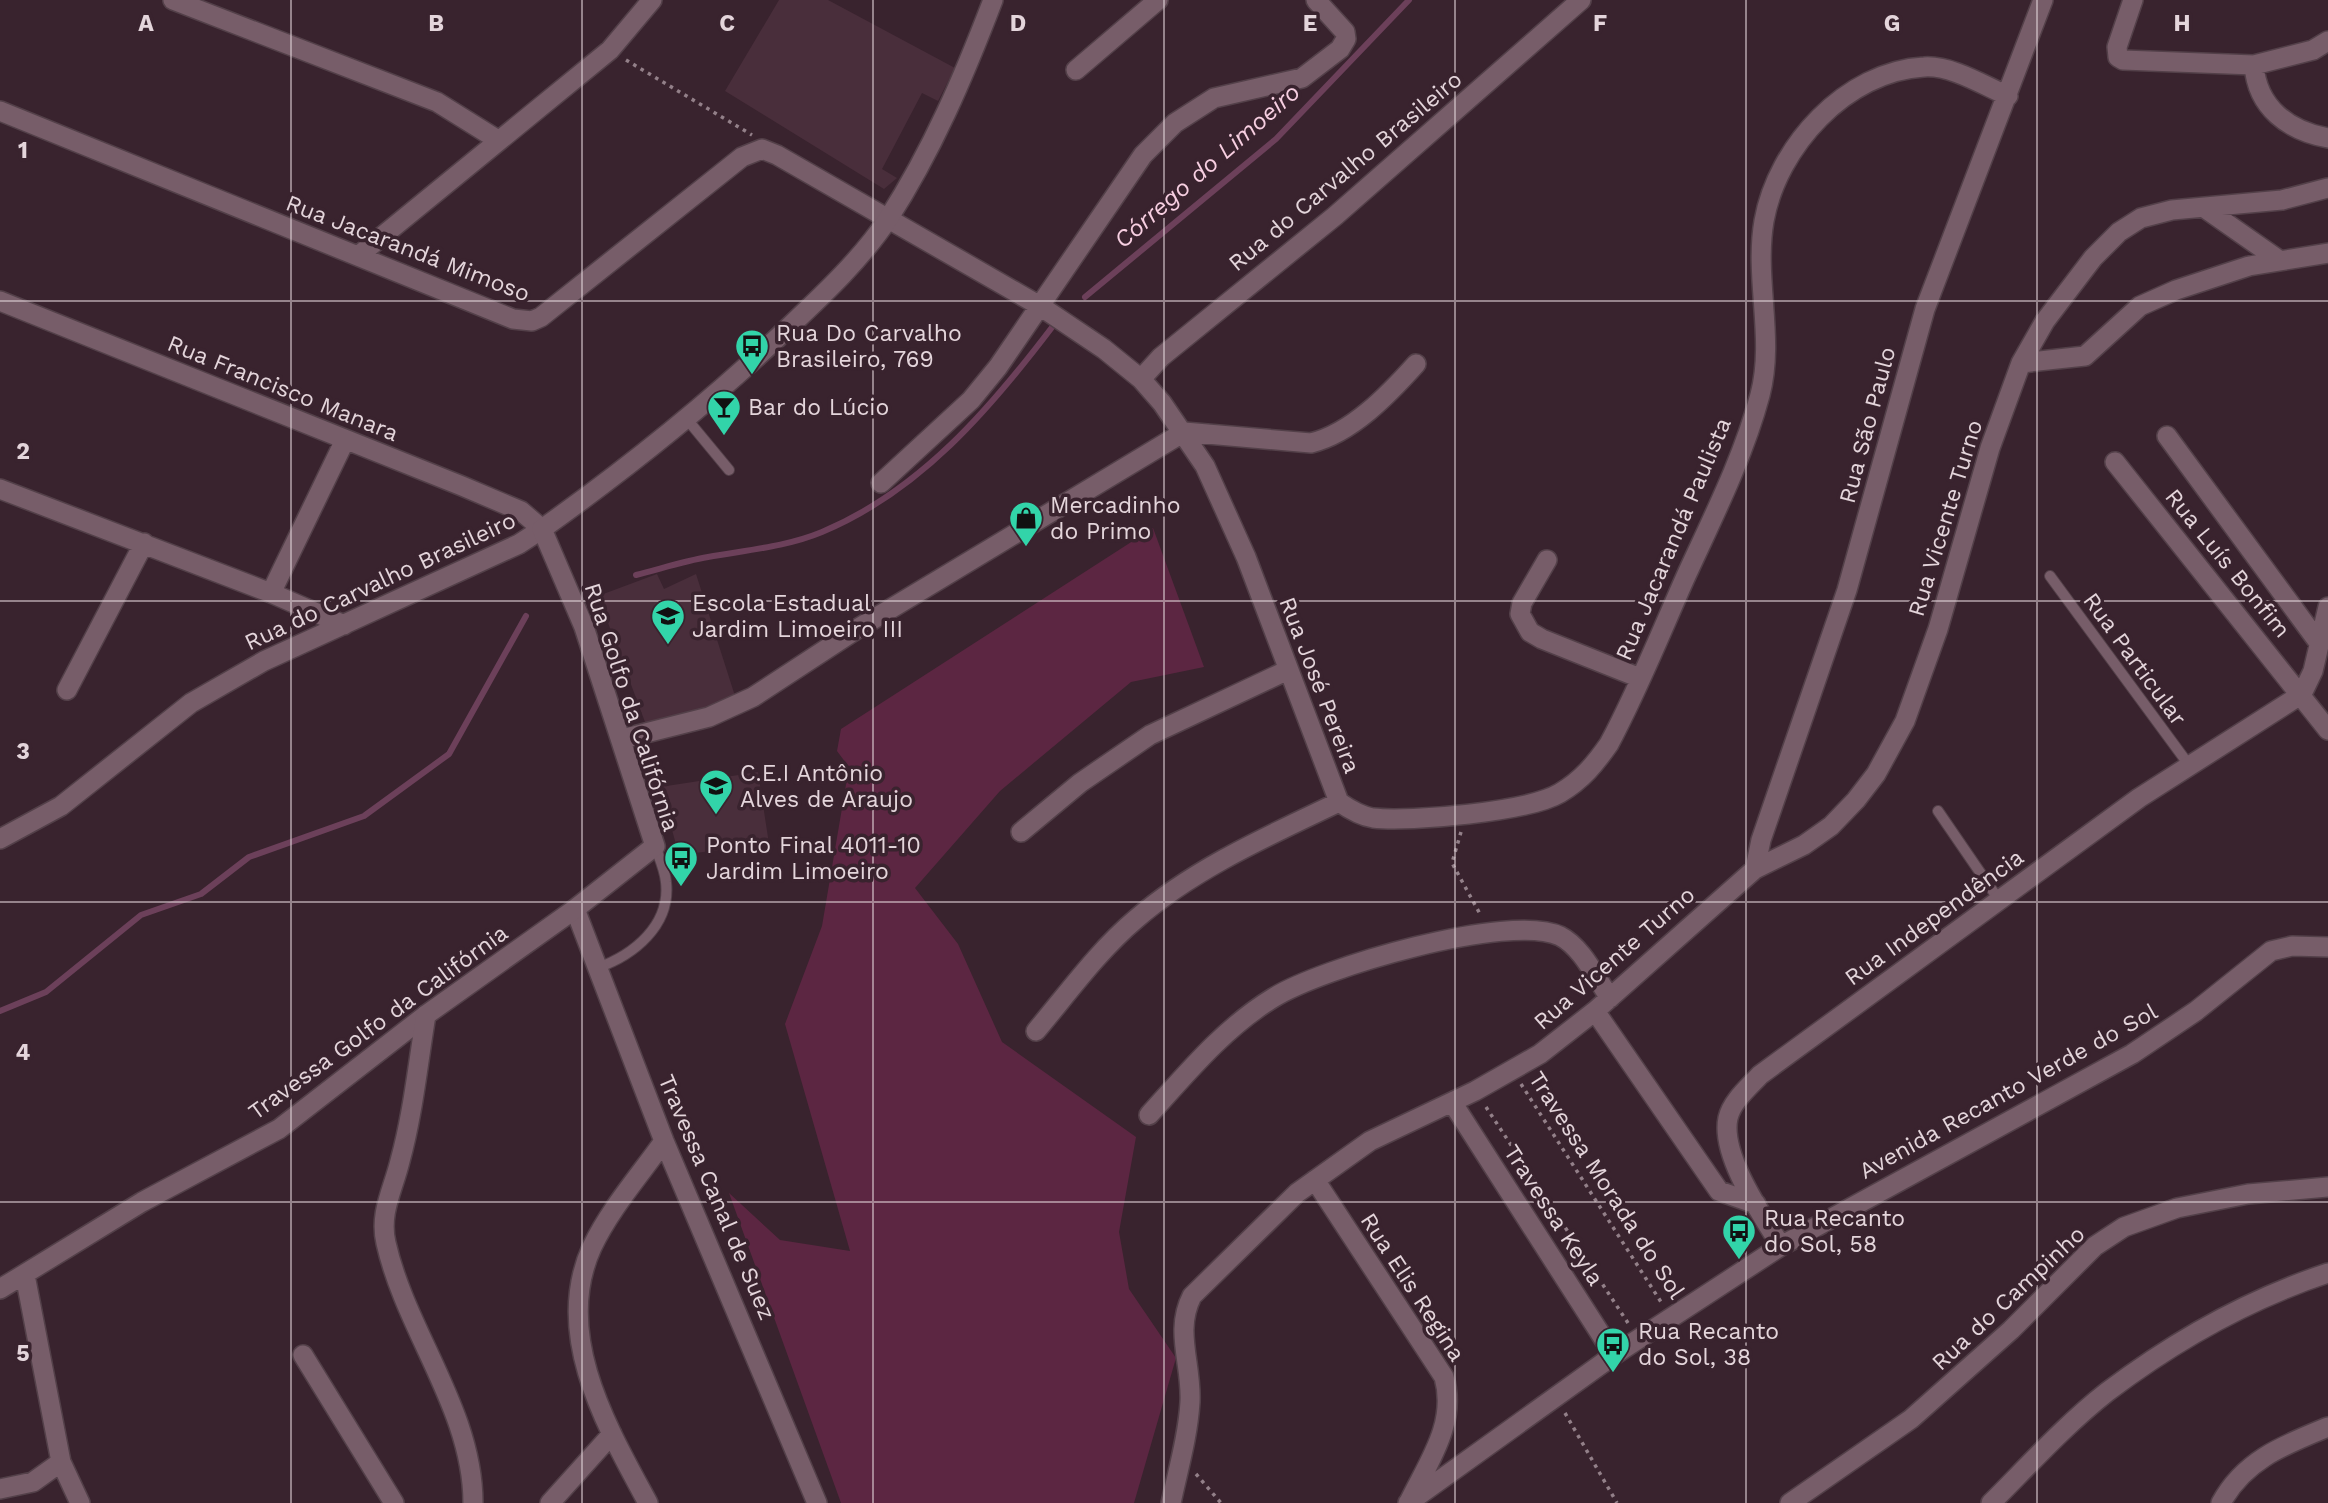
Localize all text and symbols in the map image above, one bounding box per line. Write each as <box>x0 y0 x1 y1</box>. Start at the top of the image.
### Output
text: A <box>138 10 154 37</box>
text: B <box>428 10 444 37</box>
text: C <box>719 10 735 37</box>
text: D <box>1010 10 1026 37</box>
text: E <box>1303 10 1317 37</box>
text: F <box>1593 10 1607 37</box>
text: G <box>1884 10 1900 37</box>
text: H <box>2173 10 2191 37</box>
street label: Rua do Carvalho Brasileiro <box>1223 66 1467 277</box>
water label: Córrego do Limoeiro <box>1109 78 1305 254</box>
text: 1 <box>18 137 28 164</box>
street label: Rua Jacarandá Mimoso <box>282 189 534 307</box>
place label: Rua Do Carvalho Brasileiro, 769 <box>776 320 962 373</box>
bus stop icon: Rua Do Carvalho Brasileiro, 769 <box>733 327 771 376</box>
street label: Rua Francisco Manara <box>163 330 402 447</box>
street label: Rua São Paulo <box>1834 344 1901 506</box>
bar icon: Bar do Lúcio <box>705 388 743 437</box>
place label: Bar do Lúcio <box>748 394 889 421</box>
street label: Rua Jacarandá Paulista <box>1610 414 1737 664</box>
street label: Rua Vicente Turno <box>1903 417 1988 620</box>
text: 2 <box>16 438 30 465</box>
street label: Rua Luís Bonfim <box>2159 484 2296 643</box>
place label: Mercadinho do Primo <box>1050 492 1180 545</box>
shop icon: Mercadinho do Primo <box>1007 499 1045 548</box>
street label: Rua do Carvalho Brasileiro <box>240 507 520 656</box>
street label: Rua Golfo da Califórnia <box>579 580 684 835</box>
street label: Rua Particular <box>2077 588 2192 731</box>
place label: Escola Estadual Jardim Limoeiro III <box>692 590 903 643</box>
street label: Rua José Pereira <box>1274 593 1366 777</box>
school or university icon: Escola Estadual Jardim Limoeiro III <box>649 597 687 646</box>
text: 3 <box>16 738 30 765</box>
place label: C.E.I Antônio Alves de Araujo <box>740 760 913 813</box>
school or university icon: C.E.I Antônio Alves de Araujo <box>697 767 735 816</box>
place label: Ponto Final 4011-10 Jardim Limoeiro <box>706 832 921 885</box>
bus stop icon: Ponto Final 4011-10 Jardim Limoeiro <box>662 839 700 888</box>
street label: Rua Independência <box>1840 844 2029 991</box>
street label: Rua Vicente Turno <box>1528 881 1700 1036</box>
street label: Travessa Golfo da Califórnia <box>243 919 513 1126</box>
street label: Avenida Recanto Verde do Sol <box>1854 998 2162 1185</box>
text: 4 <box>16 1039 31 1066</box>
street label: Travessa Morada do Sol <box>1523 1067 1690 1304</box>
street label: Travessa Canal de Suez <box>653 1070 781 1324</box>
street label: Travessa Keyla <box>1498 1140 1609 1291</box>
place label: Rua Recanto do Sol, 58 <box>1764 1205 1905 1258</box>
street label: Rua Elis Regina <box>1355 1208 1471 1366</box>
bus stop icon: Rua Recanto do Sol, 58 <box>1720 1212 1758 1261</box>
street label: Rua do Campinho <box>1926 1221 2090 1376</box>
place label: Rua Recanto do Sol, 38 <box>1638 1318 1779 1371</box>
bus stop icon: Rua Recanto do Sol, 38 <box>1594 1325 1632 1374</box>
text: 5 <box>16 1340 30 1367</box>

